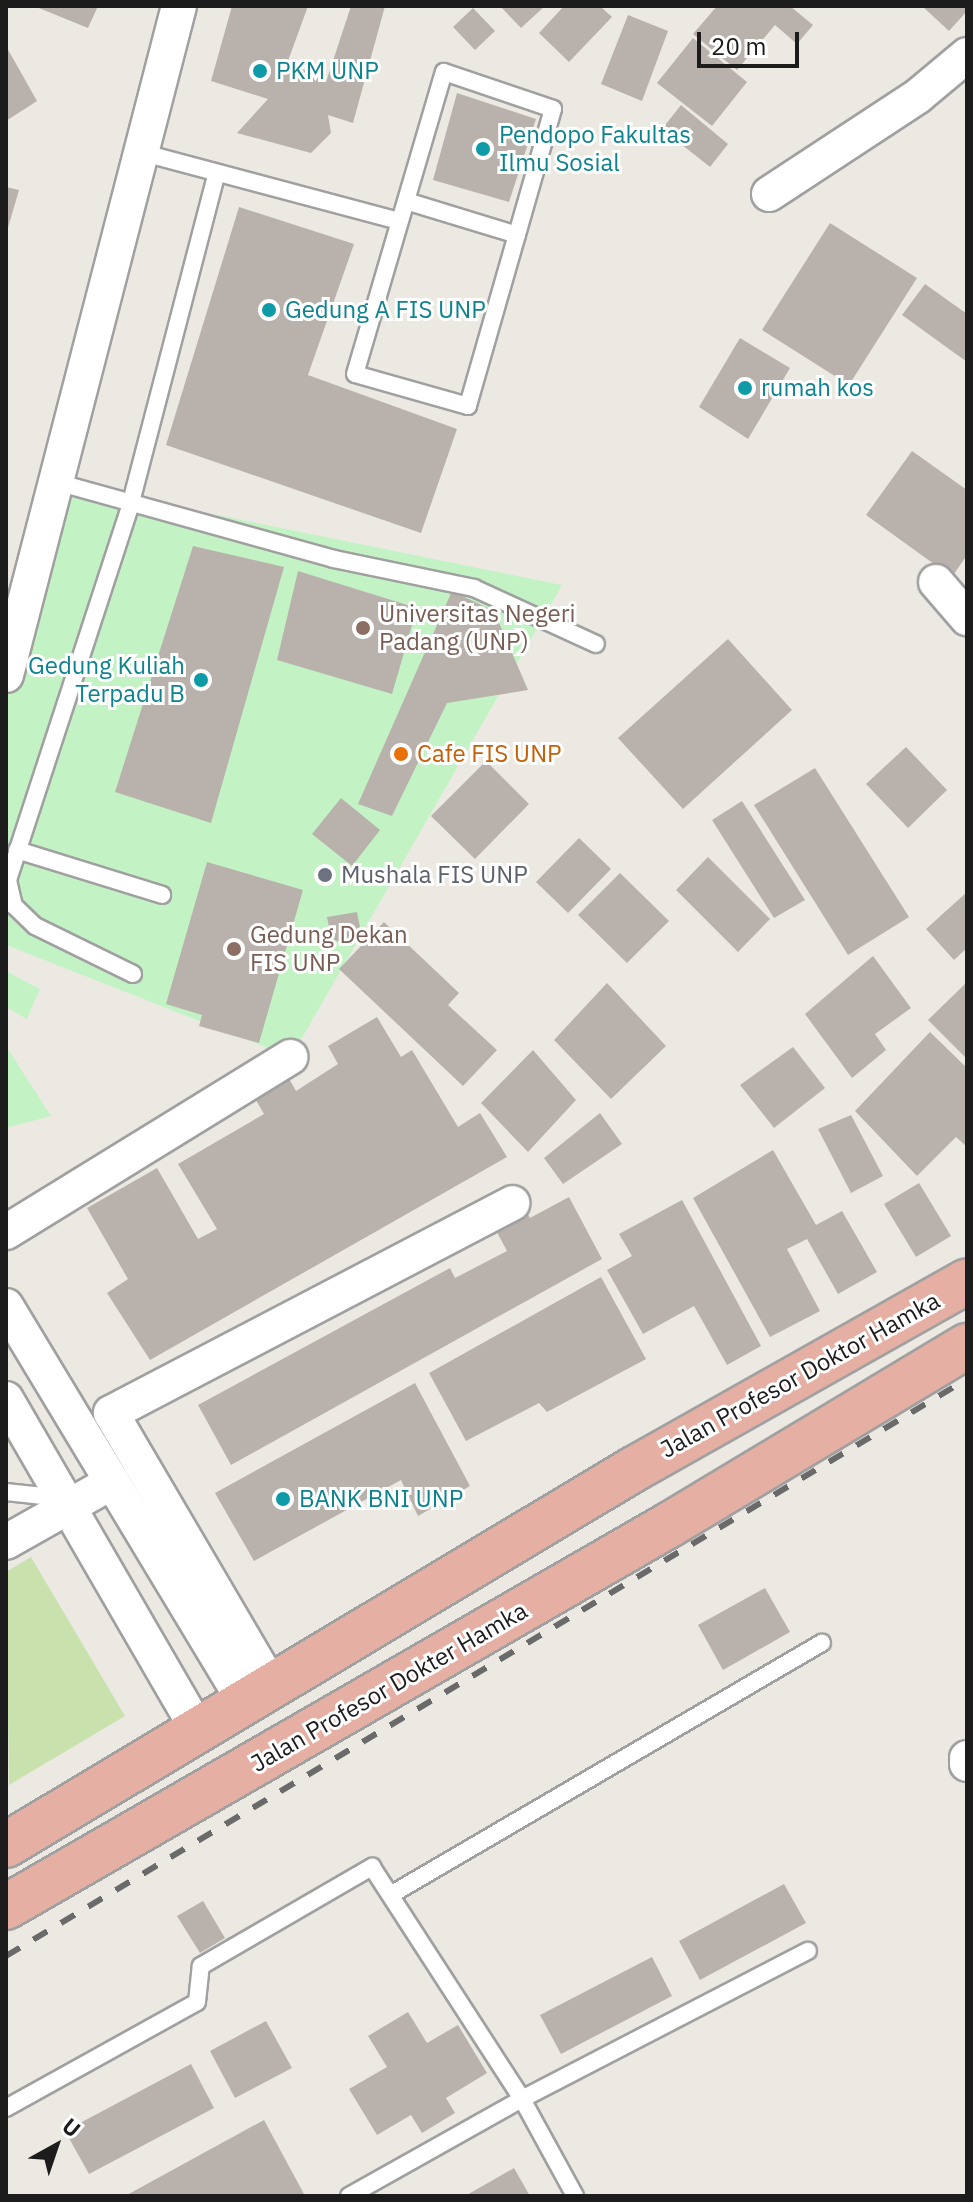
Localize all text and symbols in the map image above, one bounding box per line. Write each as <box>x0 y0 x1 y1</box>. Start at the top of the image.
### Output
scale bar <box>701 16 803 66</box>
text: 20 m <box>711 30 766 62</box>
place label: PKM UNP <box>276 57 379 85</box>
marker: PKM UNP <box>251 62 269 80</box>
place label: Pendopo Fakultas Ilmu Sosial <box>499 121 691 177</box>
marker: Pendopo Fakultas Ilmu Sosial <box>474 140 492 158</box>
place label: Gedung A FIS UNP <box>285 296 486 324</box>
marker: Gedung A FIS UNP <box>260 301 278 319</box>
place label: rumah kos <box>761 374 874 402</box>
marker: rumah kos <box>736 379 754 397</box>
place label: Universitas Negeri Padang (UNP) <box>379 600 575 656</box>
marker: Universitas Negeri Padang (UNP) <box>354 619 372 637</box>
place label: Gedung Kuliah Terpadu B <box>28 652 185 708</box>
marker: Gedung Kuliah Terpadu B <box>192 671 210 689</box>
place label: Cafe FIS UNP <box>417 740 562 768</box>
marker: Cafe FIS UNP <box>392 745 410 763</box>
place label: Mushala FIS UNP <box>341 861 528 889</box>
marker: Mushala FIS UNP <box>316 866 334 884</box>
place label: Gedung Dekan FIS UNP <box>250 921 408 977</box>
marker: Gedung Dekan FIS UNP <box>225 940 243 958</box>
street label: Jalan Profesor Doktor Hamka <box>655 1286 945 1464</box>
place label: BANK BNI UNP <box>299 1485 463 1513</box>
marker: BANK BNI UNP <box>274 1490 292 1508</box>
street label: Jalan Profesor Dokter Hamka <box>246 1596 532 1778</box>
north arrow <box>16 2106 96 2186</box>
text: U <box>57 2111 87 2143</box>

